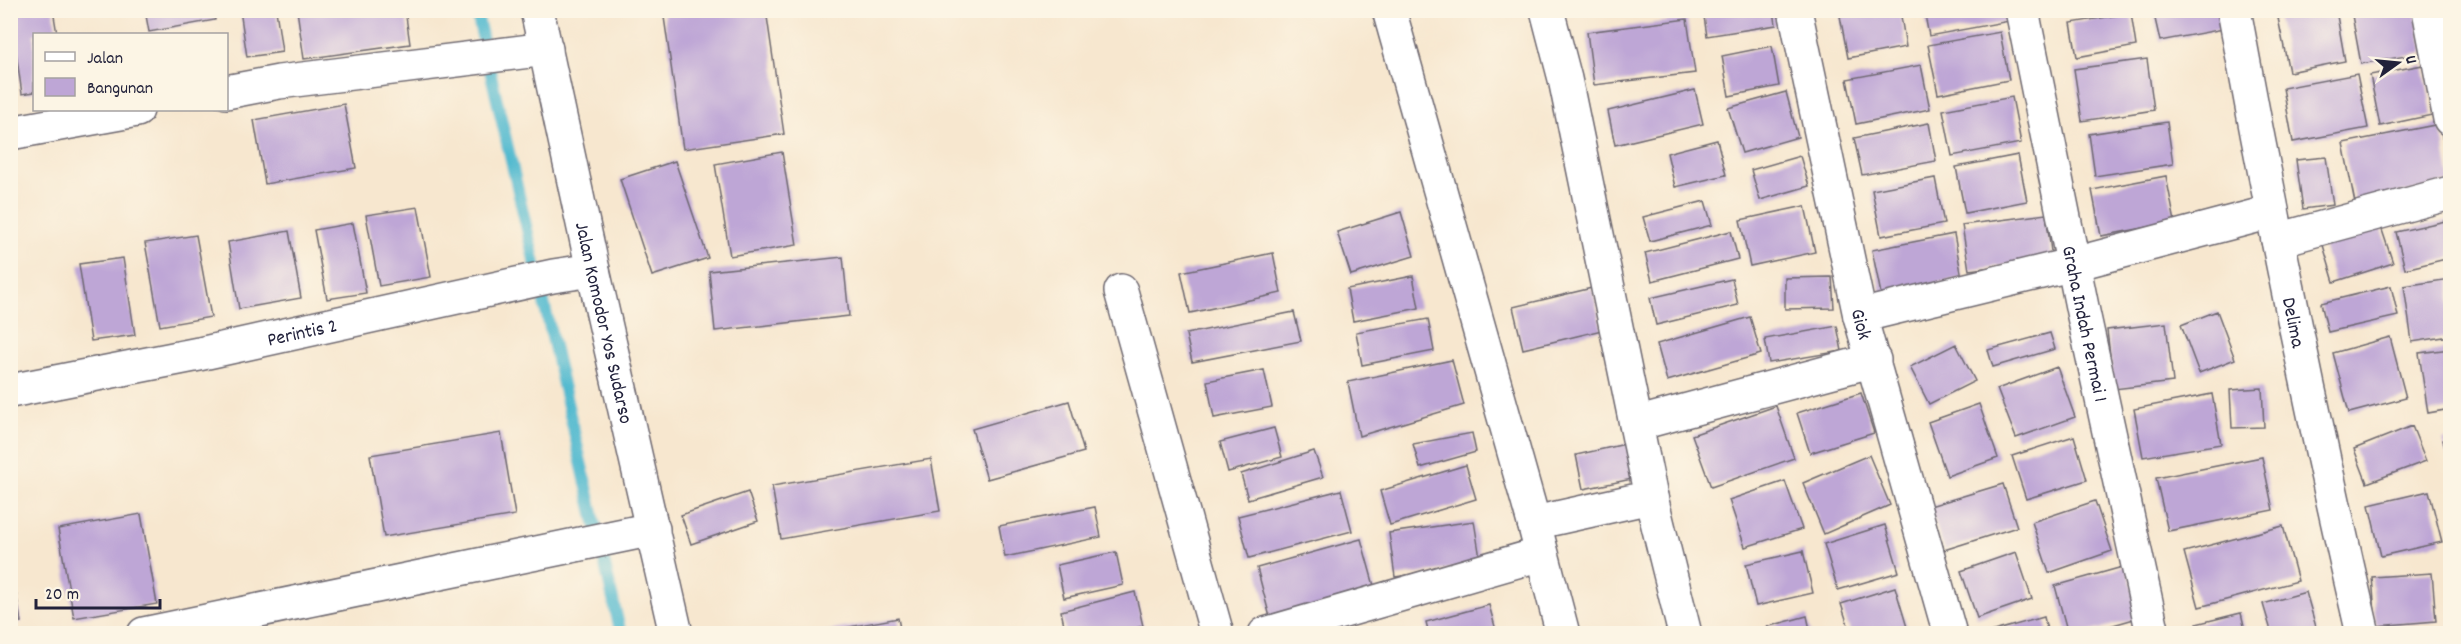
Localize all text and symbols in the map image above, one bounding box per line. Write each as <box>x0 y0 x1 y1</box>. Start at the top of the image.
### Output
legend <box>33 33 228 111</box>
north arrow <box>2368 33 2428 93</box>
text: Jalan <box>87 47 123 72</box>
text: U <box>2398 53 2422 67</box>
text: Bangunan <box>87 77 153 102</box>
street label: Jalan Komodor Yos Sudarso <box>566 220 639 427</box>
street label: Graha Indah Permai 1 <box>2053 243 2113 405</box>
street label: Delima <box>2273 295 2311 351</box>
street label: Giok <box>1842 307 1877 343</box>
street label: Perintis 2 <box>265 313 340 356</box>
scale bar <box>36 572 160 610</box>
text: 20 m <box>45 583 79 608</box>

